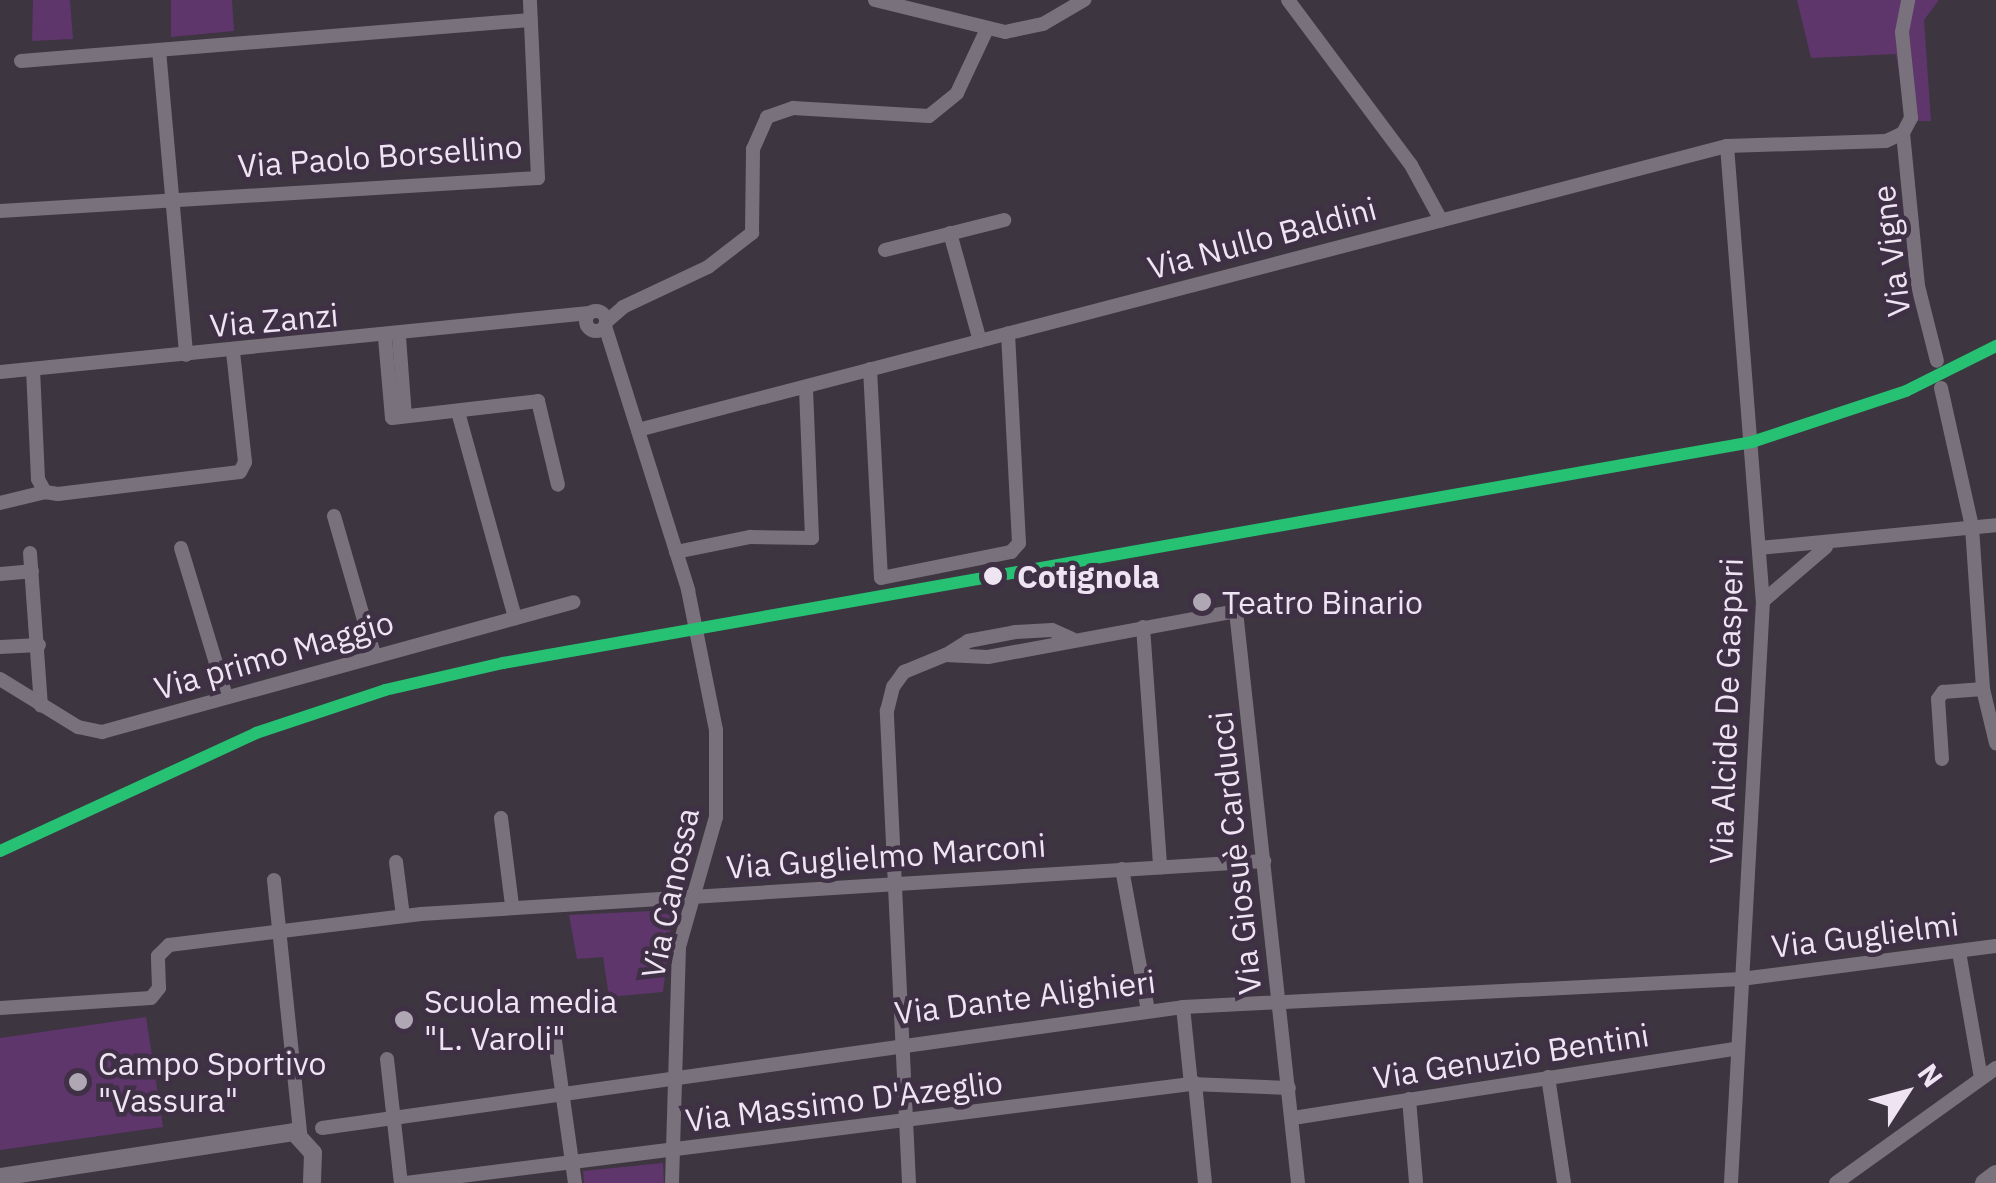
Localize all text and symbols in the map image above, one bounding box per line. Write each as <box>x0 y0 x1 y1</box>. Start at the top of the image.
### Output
street label: Via Paolo Borsellino <box>236 127 524 185</box>
street label: Via Vigne <box>1864 183 1918 319</box>
street label: Via Nullo Baldini <box>1143 189 1381 287</box>
street label: Via Zanzi <box>208 295 340 345</box>
place label: Cotignola <box>1017 557 1160 595</box>
street label: Via Alcide De Gasperi <box>1701 557 1751 865</box>
marker: Cotignola <box>978 561 1008 591</box>
place label: Teatro Binario <box>1222 583 1423 621</box>
marker: Teatro Binario <box>1191 591 1213 613</box>
street label: Via primo Maggio <box>150 603 398 707</box>
street label: Via Giosuè Carducci <box>1201 710 1269 996</box>
street label: Via Canossa <box>633 804 707 982</box>
street label: Via Guglielmo Marconi <box>725 826 1047 886</box>
street label: Via Guglielmi <box>1769 904 1961 966</box>
street label: Via Dante Alighieri <box>892 962 1158 1032</box>
place label: Scuola media "L. Varoli" <box>424 983 617 1058</box>
marker: Scuola media "L. Varoli" <box>393 1009 415 1031</box>
street label: Via Genuzio Bentini <box>1370 1015 1652 1097</box>
north arrow <box>1856 1043 1956 1143</box>
place label: Campo Sportivo "Vassura" <box>98 1045 327 1120</box>
text: N <box>1910 1056 1952 1094</box>
street label: Via Massimo D'Azeglio <box>683 1062 1005 1140</box>
marker: Campo Sportivo "Vassura" <box>67 1071 89 1093</box>

